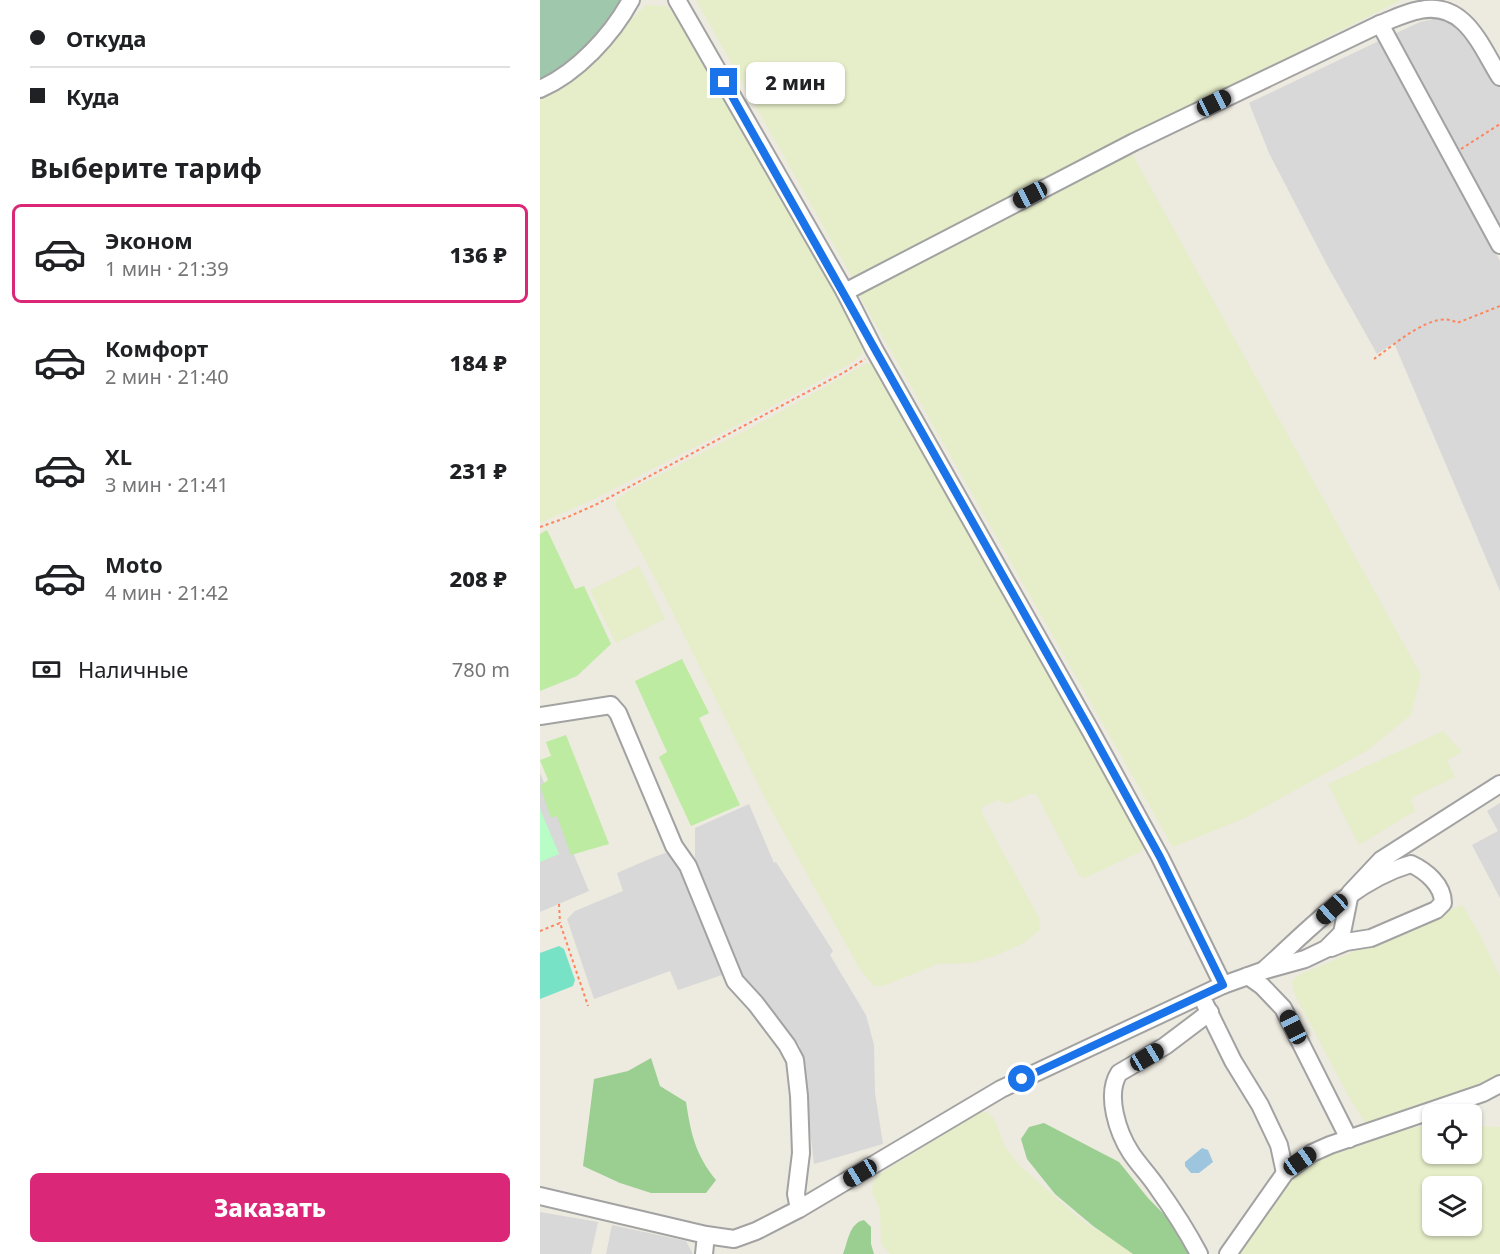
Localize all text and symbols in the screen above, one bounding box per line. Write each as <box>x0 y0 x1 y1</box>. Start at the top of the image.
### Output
text: Откуда <box>66 23 146 53</box>
callout: 2 мин <box>745 61 844 103</box>
route end <box>710 68 737 95</box>
text: 2 мин <box>765 69 826 96</box>
text: Куда <box>66 81 120 111</box>
car <box>1194 87 1234 119</box>
text: Выберите тариф <box>30 149 262 186</box>
car <box>1010 179 1050 211</box>
text: Эконом <box>105 225 193 255</box>
icon: car <box>33 227 87 281</box>
text: 136 ₽ <box>450 239 507 269</box>
text: 1 мин · 21:39 <box>105 255 229 282</box>
text: Комфорт <box>105 333 208 363</box>
icon: car <box>33 335 87 389</box>
text: 184 ₽ <box>450 347 507 377</box>
text: 2 мин · 21:40 <box>105 363 229 390</box>
text: XL <box>105 441 132 471</box>
icon: car <box>33 443 87 497</box>
text: 231 ₽ <box>450 455 507 485</box>
text: 3 мин · 21:41 <box>105 471 229 498</box>
text: Moto <box>105 549 163 579</box>
icon: car <box>33 551 87 605</box>
text: 208 ₽ <box>450 563 507 593</box>
text: 4 мин · 21:42 <box>105 579 229 606</box>
icon: cash <box>30 653 63 686</box>
text: Наличные <box>78 654 188 684</box>
text: 780 m <box>452 656 510 683</box>
car <box>1313 890 1351 928</box>
car <box>1277 1007 1309 1047</box>
car <box>1127 1040 1167 1074</box>
route start <box>1008 1065 1035 1092</box>
map controls <box>1422 1104 1482 1236</box>
button: locate <box>1422 1104 1482 1164</box>
car <box>1280 1143 1320 1179</box>
car <box>840 1156 880 1190</box>
button: Заказать <box>30 1173 510 1242</box>
button: layers <box>1422 1176 1482 1236</box>

